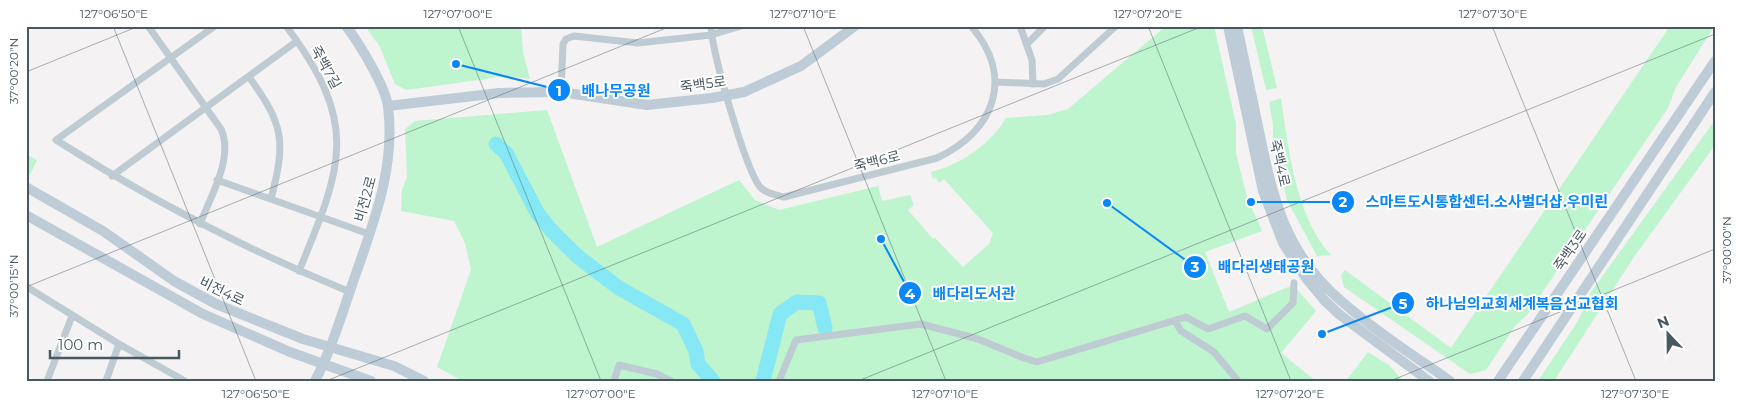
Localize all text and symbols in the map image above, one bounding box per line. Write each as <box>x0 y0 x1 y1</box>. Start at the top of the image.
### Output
text: 127°06'50"E <box>80 6 148 21</box>
text: 127°07'00"E <box>423 6 493 21</box>
text: 127°07'10"E <box>770 6 836 21</box>
text: 127°07'20"E <box>1114 6 1182 21</box>
text: 127°07'30"E <box>1459 6 1527 21</box>
text: 37°00'20"N <box>6 38 21 104</box>
street label: 죽백7길 <box>307 42 345 92</box>
street label: 죽백5로 <box>679 72 727 96</box>
callout: 배나무공원 <box>547 75 661 105</box>
text: 1 <box>556 81 562 100</box>
text: 배나무공원 <box>581 81 651 100</box>
street label: 죽백4로 <box>1266 138 1294 188</box>
street label: 죽백6로 <box>852 147 902 175</box>
street label: 비전2로 <box>350 174 380 224</box>
callout: 스마트도시통합센터.소사벌더샵.우미린 <box>1331 187 1618 217</box>
text: 2 <box>1339 192 1348 211</box>
text: 스마트도시통합센터.소사벌더샵.우미린 <box>1366 192 1608 211</box>
text: 37°00'00"N <box>1719 216 1734 284</box>
street label: 죽백3로 <box>1550 226 1591 274</box>
callout: 배다리생태공원 <box>1183 252 1325 282</box>
text: 37°00'15"N <box>6 254 21 318</box>
text: 3 <box>1190 257 1200 276</box>
text: 배다리생태공원 <box>1218 257 1314 276</box>
street label: 비전4로 <box>197 272 248 310</box>
callout: 배다리도서관 <box>897 278 1025 308</box>
text: 4 <box>905 284 916 303</box>
text: 배다리도서관 <box>933 284 1016 303</box>
callout: 하나님의교회세계복음선교협회 <box>1391 288 1629 318</box>
text: 5 <box>1399 294 1408 313</box>
text: 하나님의교회세계복음선교협회 <box>1425 294 1619 313</box>
north arrow <box>1644 310 1694 360</box>
text: N <box>1655 311 1672 332</box>
scale bar <box>50 327 179 359</box>
text: 100 m <box>58 335 103 354</box>
text: 127°06'50"E <box>222 386 290 401</box>
text: 127°07'00"E <box>566 386 636 401</box>
text: 127°07'10"E <box>912 386 978 401</box>
text: 127°07'20"E <box>1256 386 1324 401</box>
text: 127°07'30"E <box>1601 386 1669 401</box>

